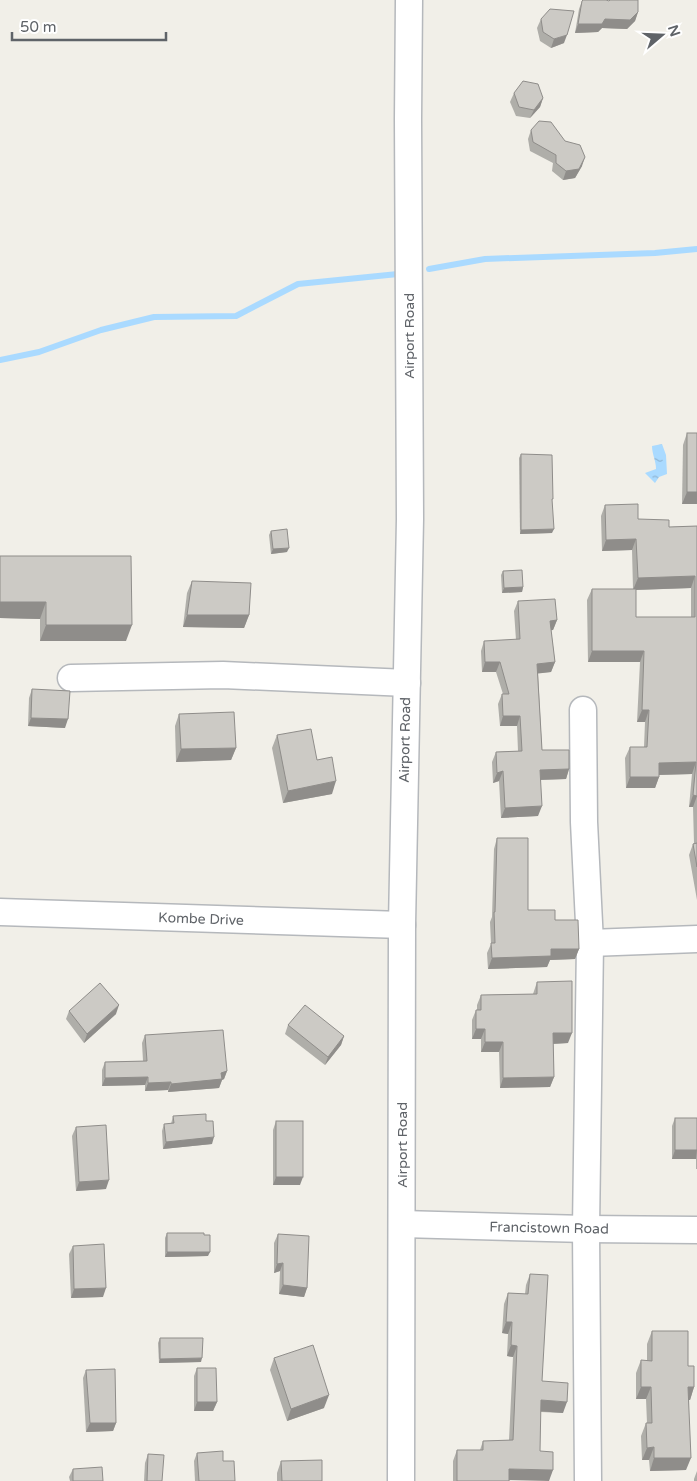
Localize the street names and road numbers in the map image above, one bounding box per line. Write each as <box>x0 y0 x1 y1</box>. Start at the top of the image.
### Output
street label: Airport Road <box>401 293 418 379</box>
street label: Airport Road <box>396 697 414 783</box>
street label: Kombe Drive <box>158 909 244 929</box>
street label: Airport Road <box>394 1102 411 1188</box>
street label: Francistown Road <box>489 1218 609 1238</box>

